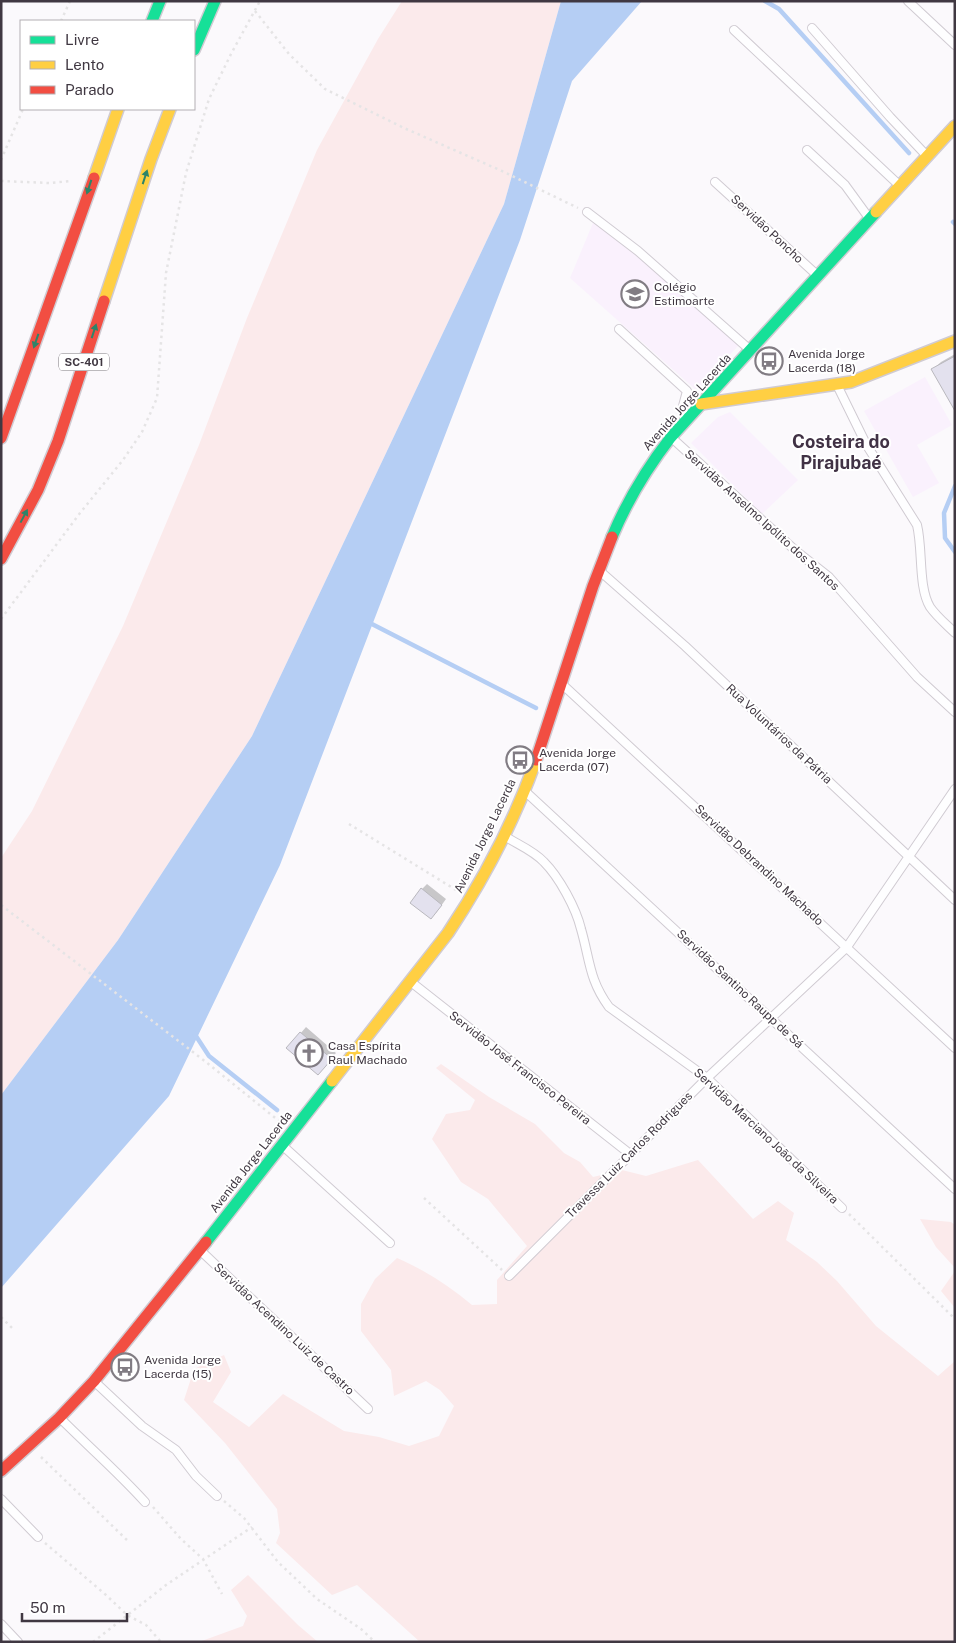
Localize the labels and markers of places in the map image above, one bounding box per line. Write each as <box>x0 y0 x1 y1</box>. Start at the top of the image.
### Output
school or university icon: Colégio Estimoarte <box>620 279 650 309</box>
place label: Colégio Estimoarte <box>654 280 715 308</box>
bus stop icon: Avenida Jorge Lacerda (18) <box>754 346 784 376</box>
place label: Avenida Jorge Lacerda (18) <box>788 347 865 375</box>
bus stop icon: Avenida Jorge Lacerda (07) <box>505 745 535 775</box>
place label: Avenida Jorge Lacerda (07) <box>539 746 616 774</box>
church icon: Casa Espírita Raul Machado <box>294 1038 324 1068</box>
place label: Casa Espírita Raul Machado <box>328 1039 408 1067</box>
bus stop icon: Avenida Jorge Lacerda (15) <box>110 1352 140 1382</box>
place label: Avenida Jorge Lacerda (15) <box>144 1353 221 1381</box>

